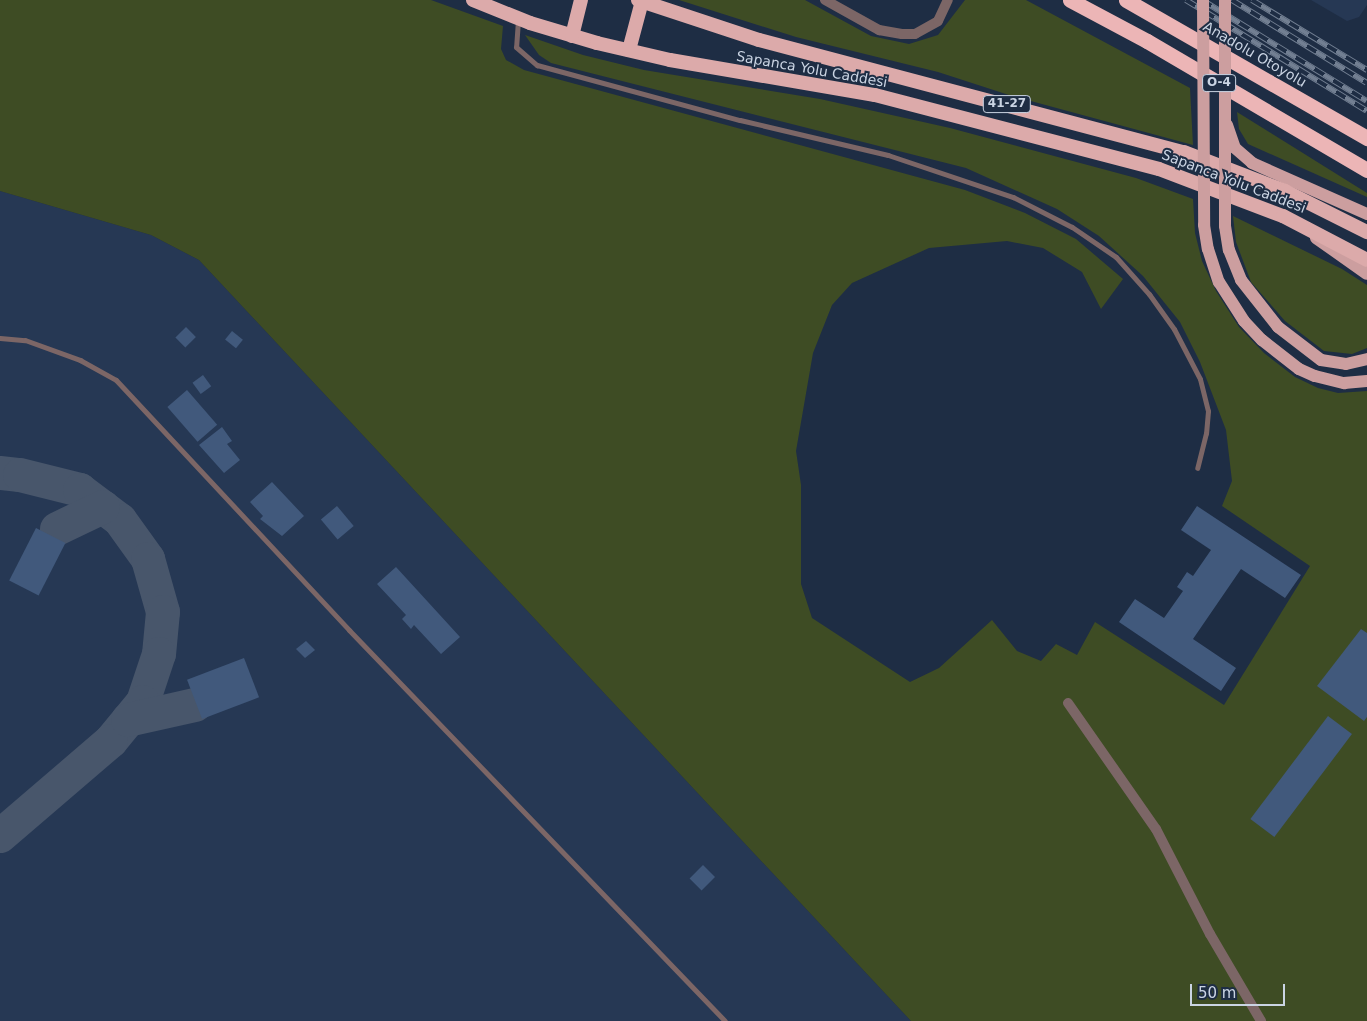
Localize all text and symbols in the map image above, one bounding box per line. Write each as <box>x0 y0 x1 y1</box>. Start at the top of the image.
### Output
street label: Anadolu Otoyolu <box>1200 18 1310 90</box>
street label: Sapanca Yolu Caddesi <box>735 47 889 91</box>
road number: O-4 <box>1202 74 1236 92</box>
road number: 41-27 <box>982 95 1032 114</box>
street label: Sapanca Yolu Caddesi <box>1160 146 1308 216</box>
scale bar <box>1192 974 1287 1006</box>
text: 50 m <box>1198 984 1236 1002</box>

